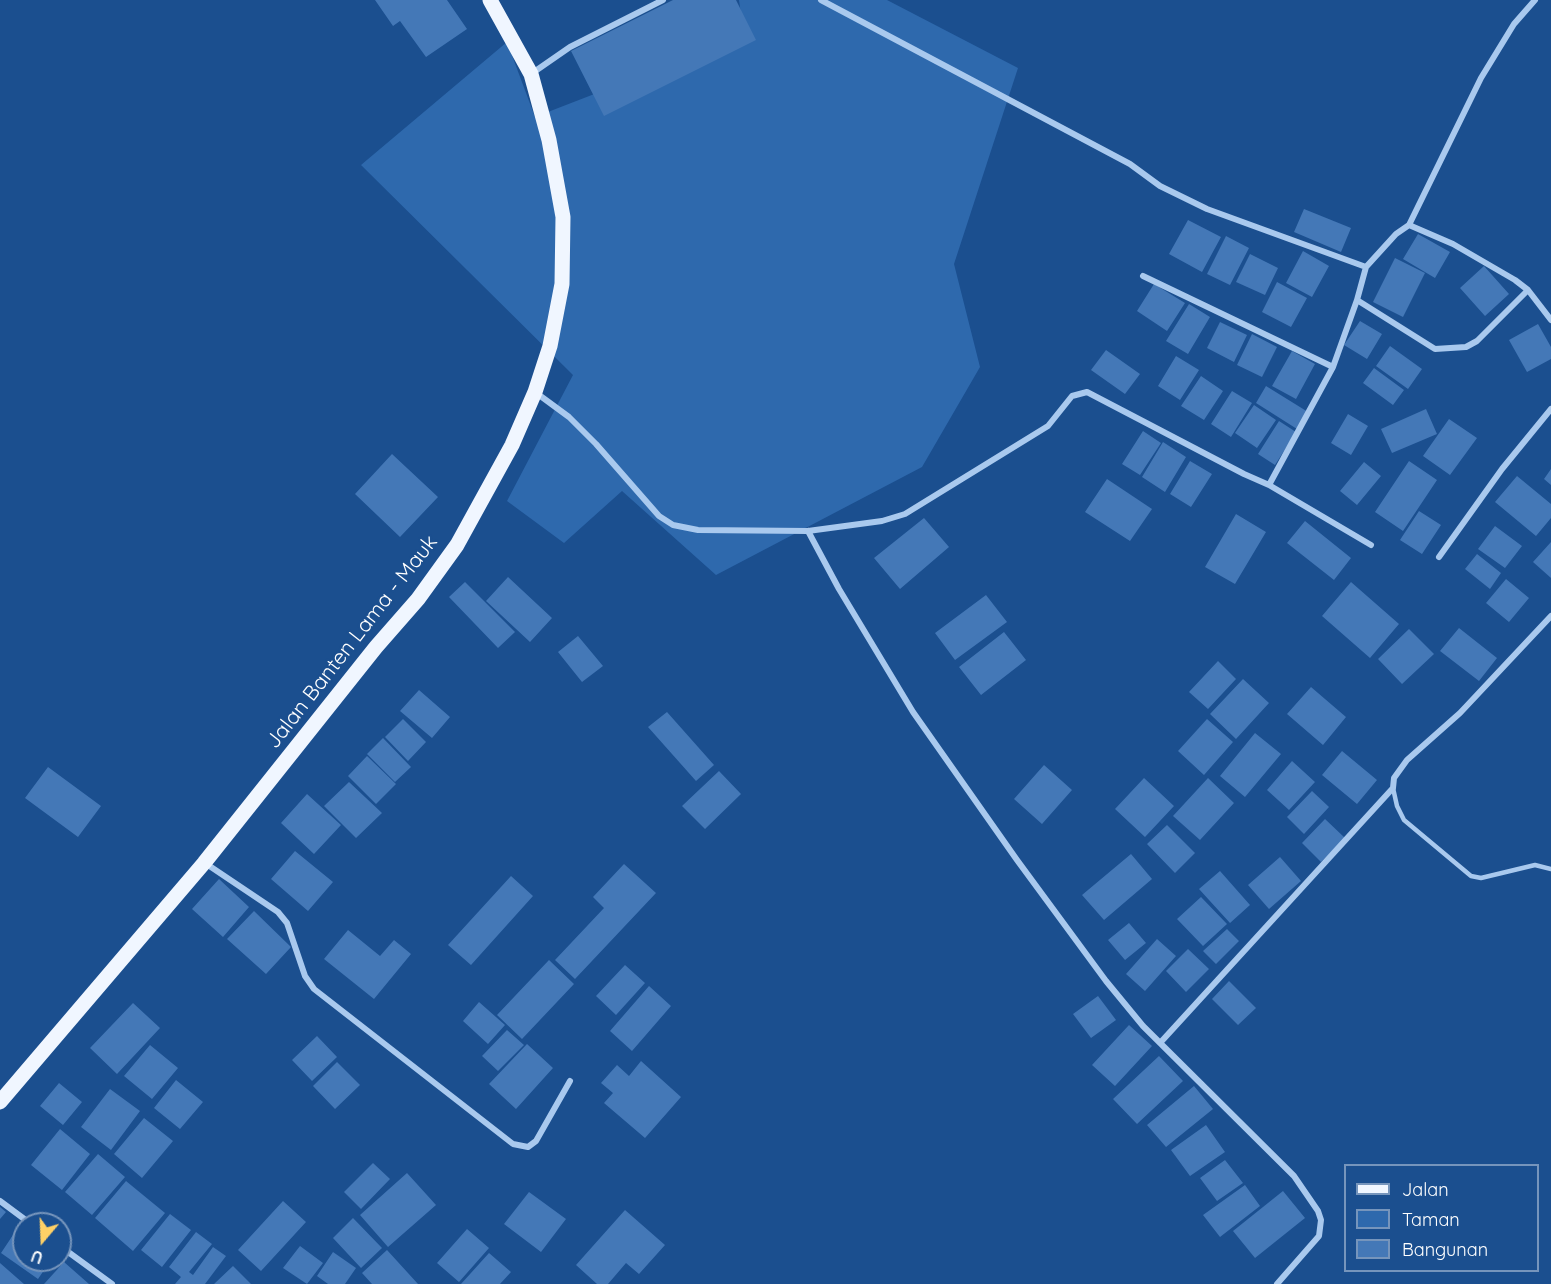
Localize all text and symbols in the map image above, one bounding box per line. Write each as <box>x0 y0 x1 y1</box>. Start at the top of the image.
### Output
street label: Jalan Banten Lama - Mauk <box>261 530 443 754</box>
legend <box>1344 1164 1539 1272</box>
text: Jalan <box>1402 1178 1449 1201</box>
text: Taman <box>1402 1208 1460 1231</box>
north arrow <box>12 1212 72 1272</box>
text: Bangunan <box>1402 1238 1488 1261</box>
text: U <box>28 1246 45 1268</box>

